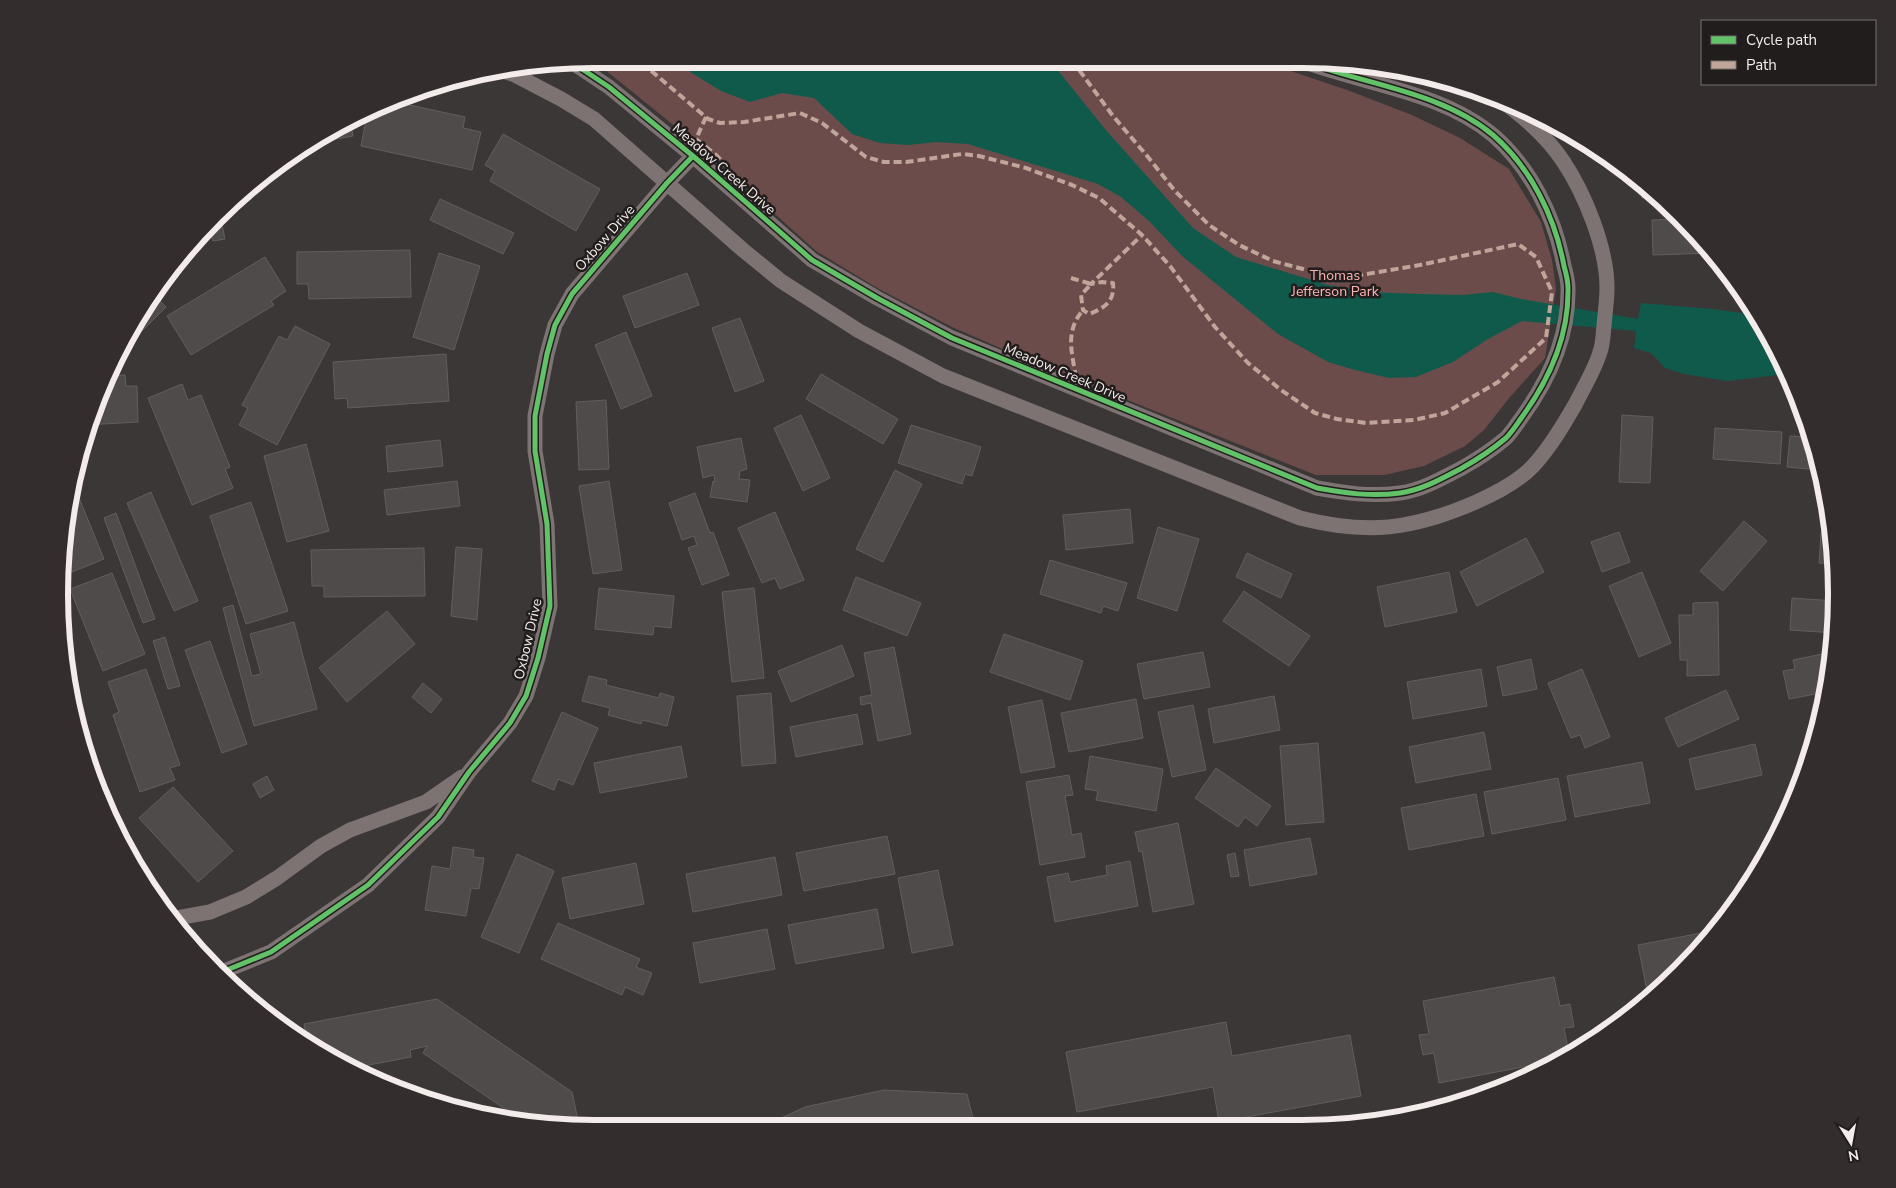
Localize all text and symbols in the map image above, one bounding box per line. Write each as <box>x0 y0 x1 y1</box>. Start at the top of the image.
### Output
legend <box>1701 20 1876 85</box>
text: Cycle path <box>1746 30 1817 50</box>
text: Path <box>1746 55 1777 75</box>
street label: Meadow Creek Drive <box>668 119 780 219</box>
street label: Oxbow Drive <box>571 201 639 275</box>
park label: Thomas Jefferson Park <box>1290 266 1380 301</box>
street label: Meadow Creek Drive <box>1001 339 1129 407</box>
street label: Oxbow Drive <box>509 597 547 681</box>
north arrow <box>1826 1118 1876 1168</box>
text: N <box>1846 1145 1860 1166</box>

